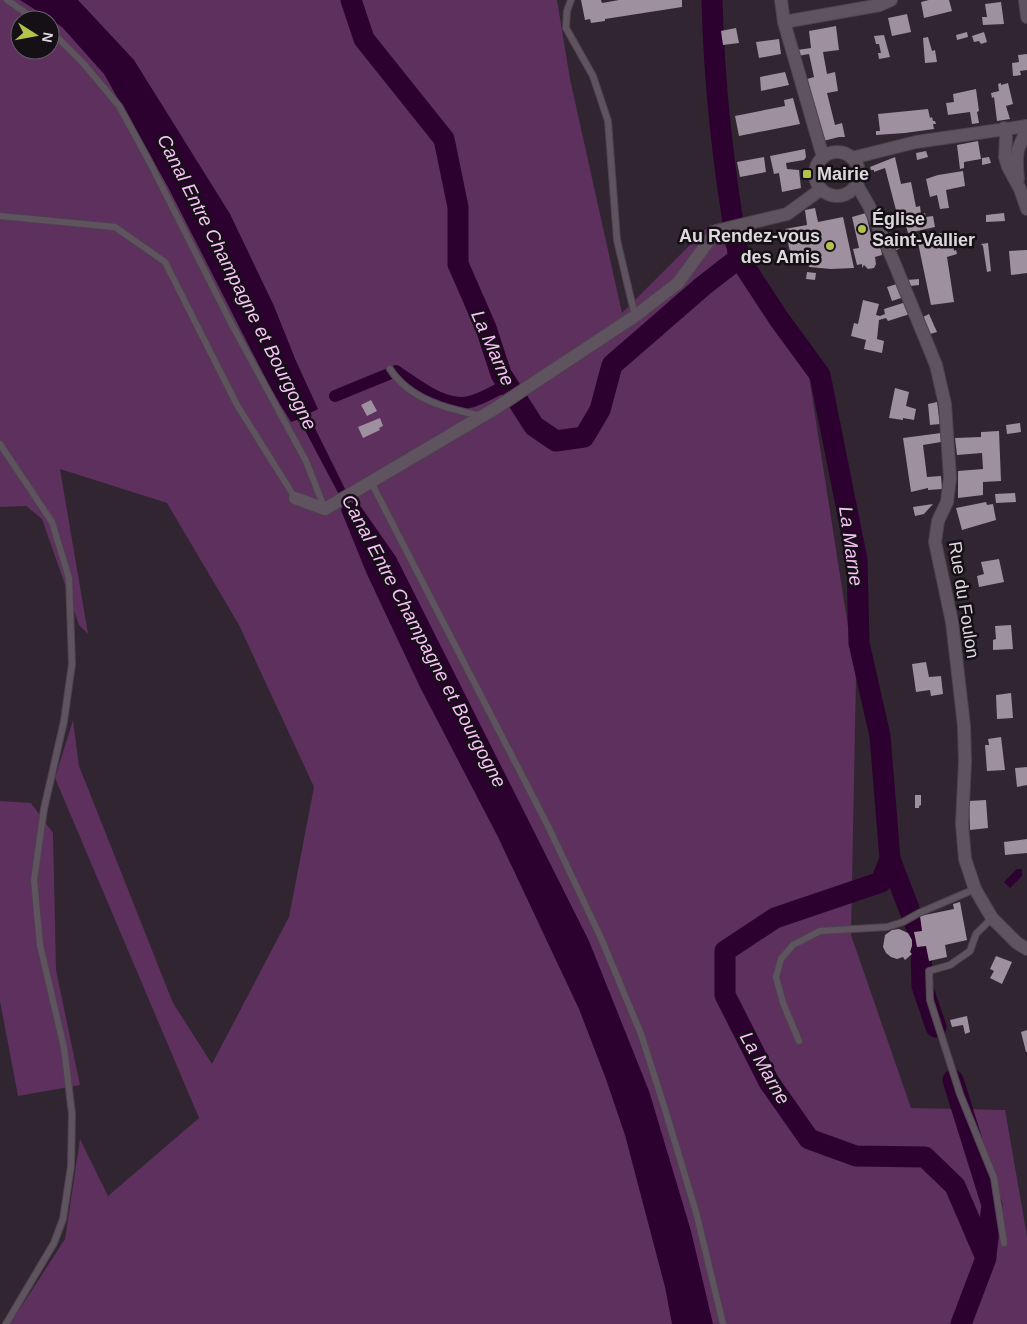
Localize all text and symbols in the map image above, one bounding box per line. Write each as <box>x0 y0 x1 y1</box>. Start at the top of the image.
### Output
north arrow <box>10 10 60 60</box>
text: N <box>39 31 57 44</box>
water label: Canal Entre Champagne et Bourgogne <box>153 131 321 433</box>
place label: Mairie <box>817 164 869 184</box>
marker: Mairie <box>801 168 813 180</box>
place label: Église Saint-Vallier <box>872 208 975 250</box>
marker: Église Saint-Vallier <box>856 223 868 235</box>
place label: Au Rendez-vous des Amis <box>679 226 820 267</box>
marker: Au Rendez-vous des Amis <box>824 240 836 252</box>
water label: La Marne <box>467 307 519 389</box>
water label: Canal Entre Champagne et Bourgogne <box>338 491 510 791</box>
water label: La Marne <box>835 505 867 587</box>
street label: Rue du Foulon <box>945 540 983 660</box>
water label: La Marne <box>736 1028 794 1108</box>

